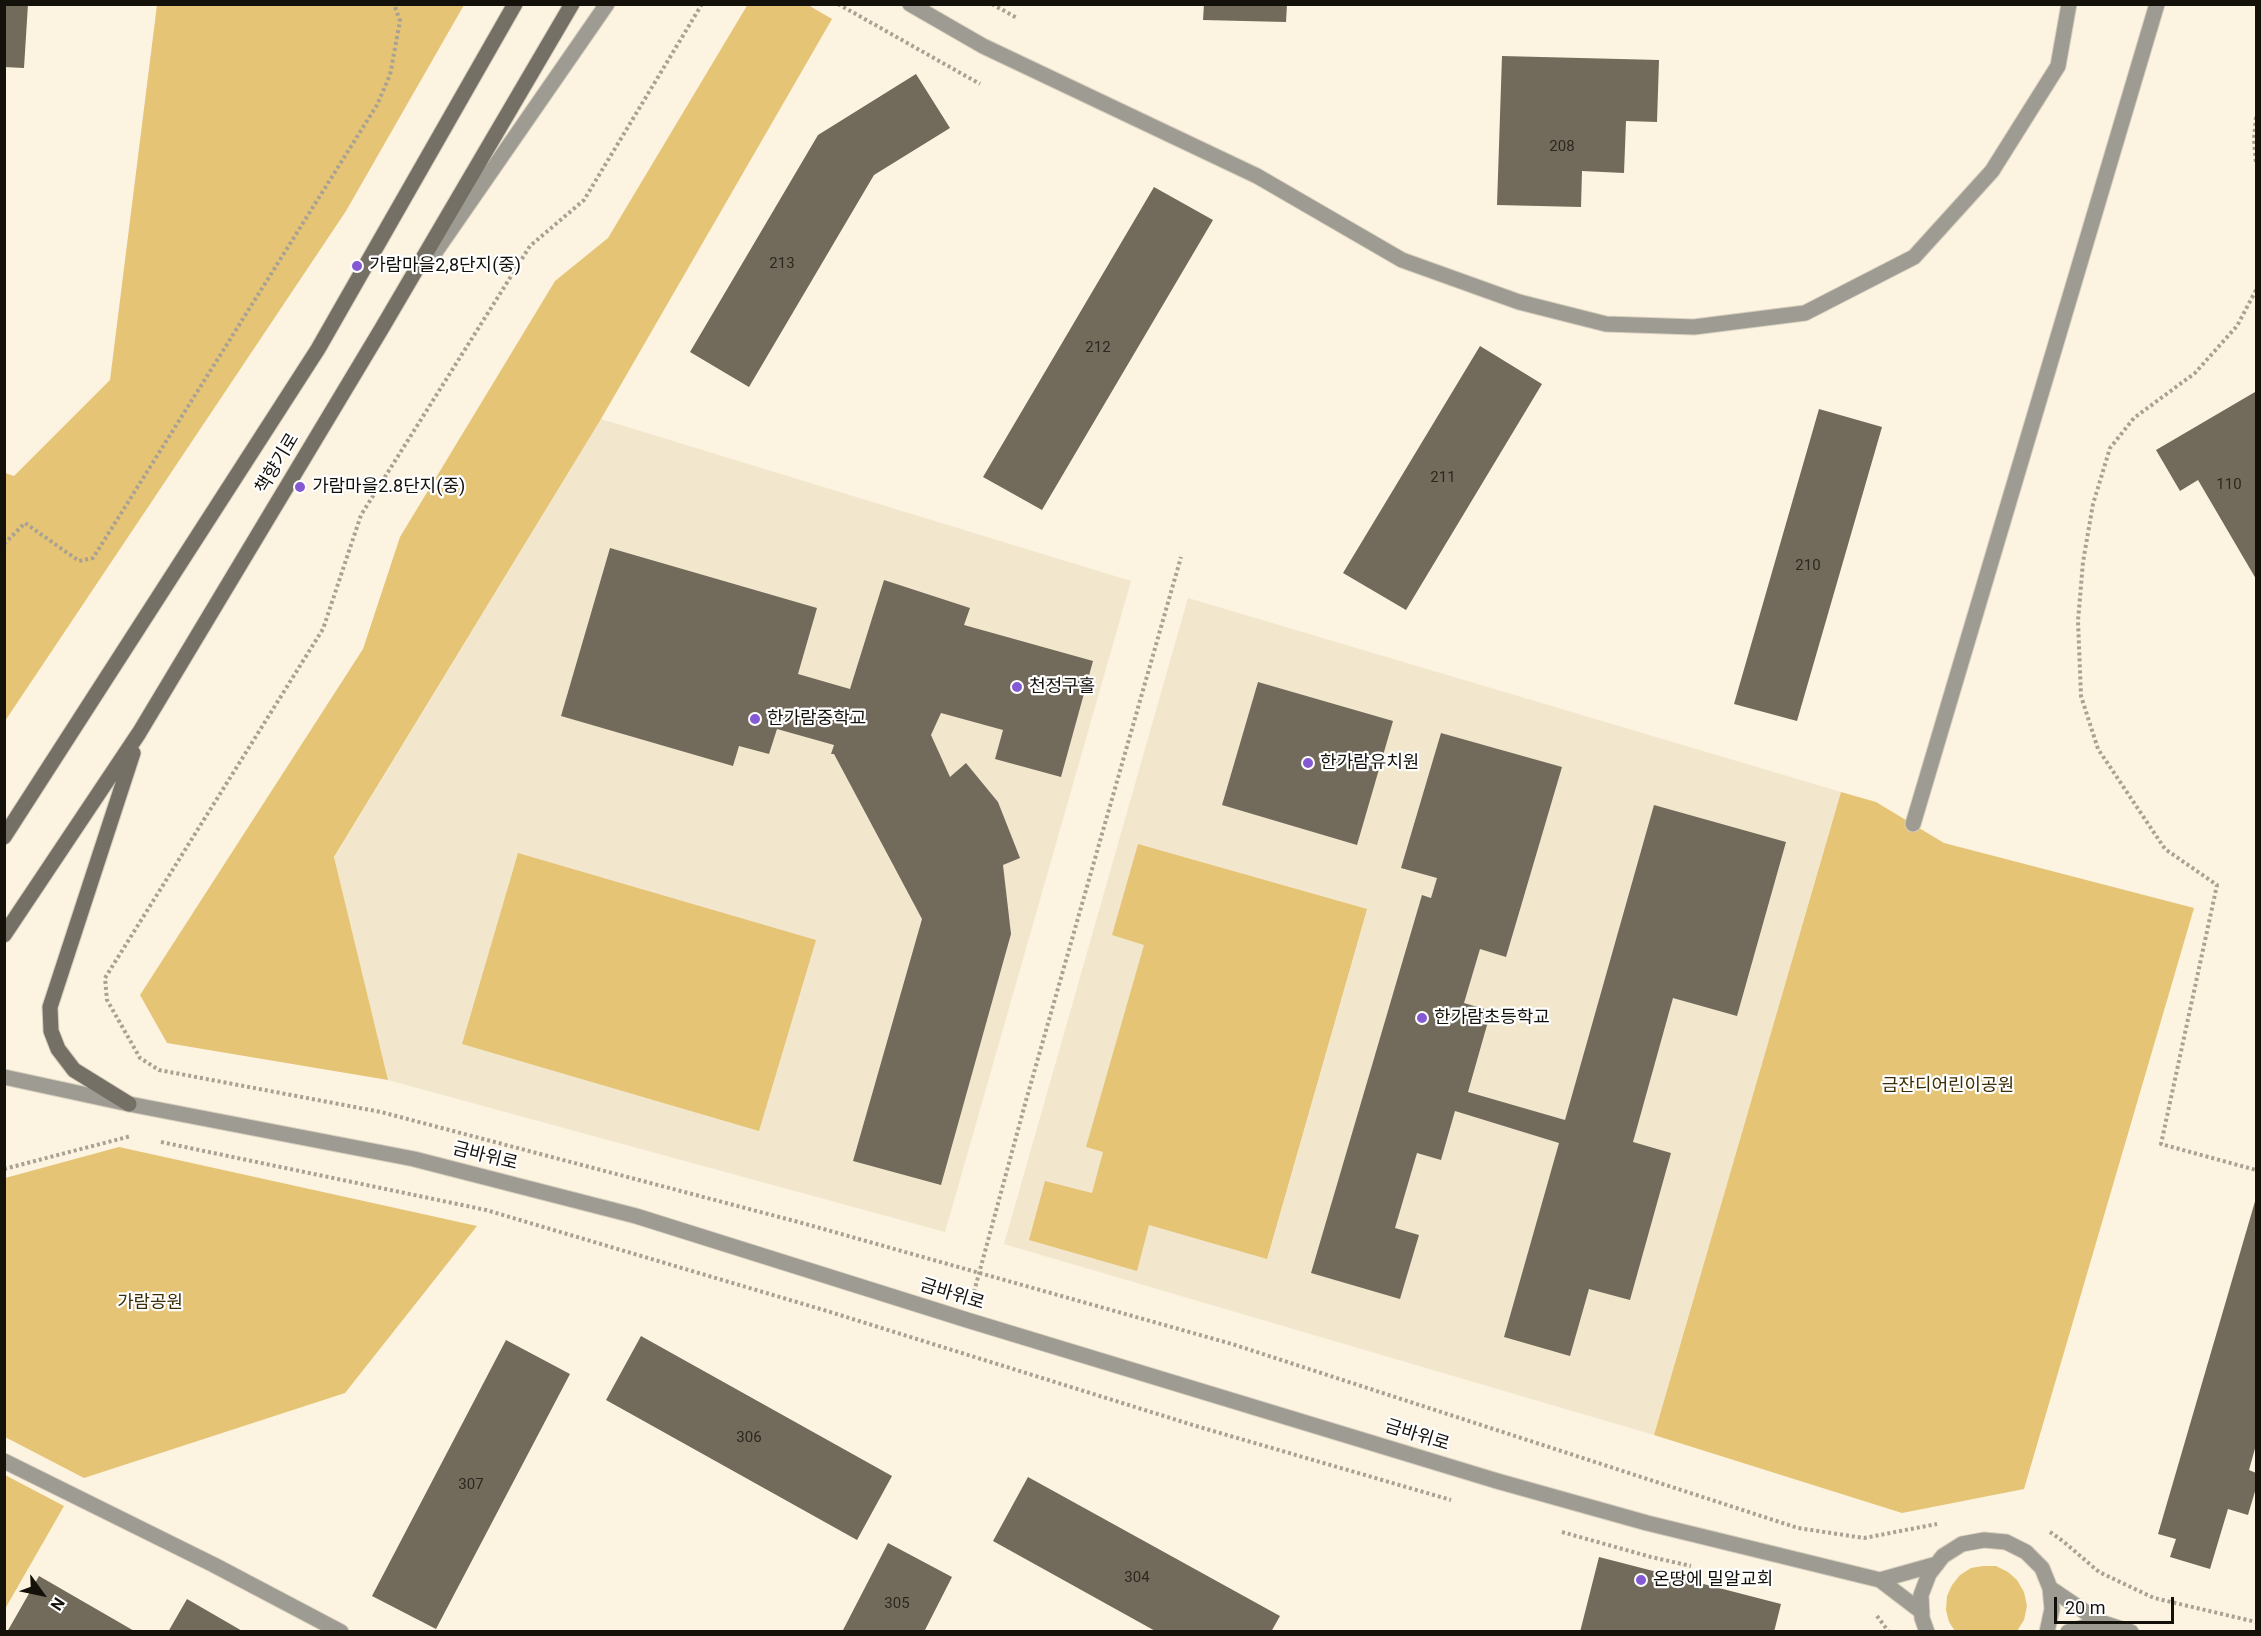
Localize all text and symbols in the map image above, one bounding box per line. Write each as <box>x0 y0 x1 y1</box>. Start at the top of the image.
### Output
house number: 208 <box>1549 138 1575 156</box>
place label: 가람마을2,8단지(중) <box>369 255 521 277</box>
house number: 213 <box>769 255 795 273</box>
marker: 가람마을2,8단지(중) <box>350 259 364 273</box>
house number: 212 <box>1085 339 1111 357</box>
street label: 책향기로 <box>252 430 304 498</box>
house number: 211 <box>1430 469 1456 487</box>
place label: 가람마을2.8단지(중) <box>312 476 465 498</box>
house number: 110 <box>2216 476 2242 494</box>
marker: 가람마을2.8단지(중) <box>293 480 307 494</box>
house number: 210 <box>1795 557 1821 575</box>
place label: 천정구홀 <box>1029 676 1095 698</box>
marker: 천정구홀 <box>1010 680 1024 694</box>
place label: 한가람중학교 <box>767 708 866 730</box>
marker: 한가람중학교 <box>748 712 762 726</box>
place label: 한가람유치원 <box>1320 752 1419 774</box>
marker: 한가람유치원 <box>1301 756 1315 770</box>
place label: 한가람초등학교 <box>1434 1007 1550 1029</box>
marker: 한가람초등학교 <box>1415 1011 1429 1025</box>
park label: 금잔디어린이공원 <box>1882 1075 2014 1097</box>
street label: 금바위로 <box>450 1139 520 1175</box>
street label: 금바위로 <box>917 1275 987 1315</box>
park label: 가람공원 <box>117 1292 183 1314</box>
street label: 금바위로 <box>1382 1416 1452 1456</box>
house number: 306 <box>736 1429 762 1447</box>
house number: 307 <box>458 1476 484 1494</box>
north arrow <box>12 1564 72 1624</box>
house number: 304 <box>1124 1569 1150 1587</box>
place label: 온땅에 밀알교회 <box>1653 1569 1773 1591</box>
marker: 온땅에 밀알교회 <box>1634 1573 1648 1587</box>
scale bar <box>2057 1585 2177 1623</box>
text: N <box>46 1594 69 1614</box>
house number: 305 <box>884 1595 910 1613</box>
text: 20 m <box>2065 1597 2105 1618</box>

